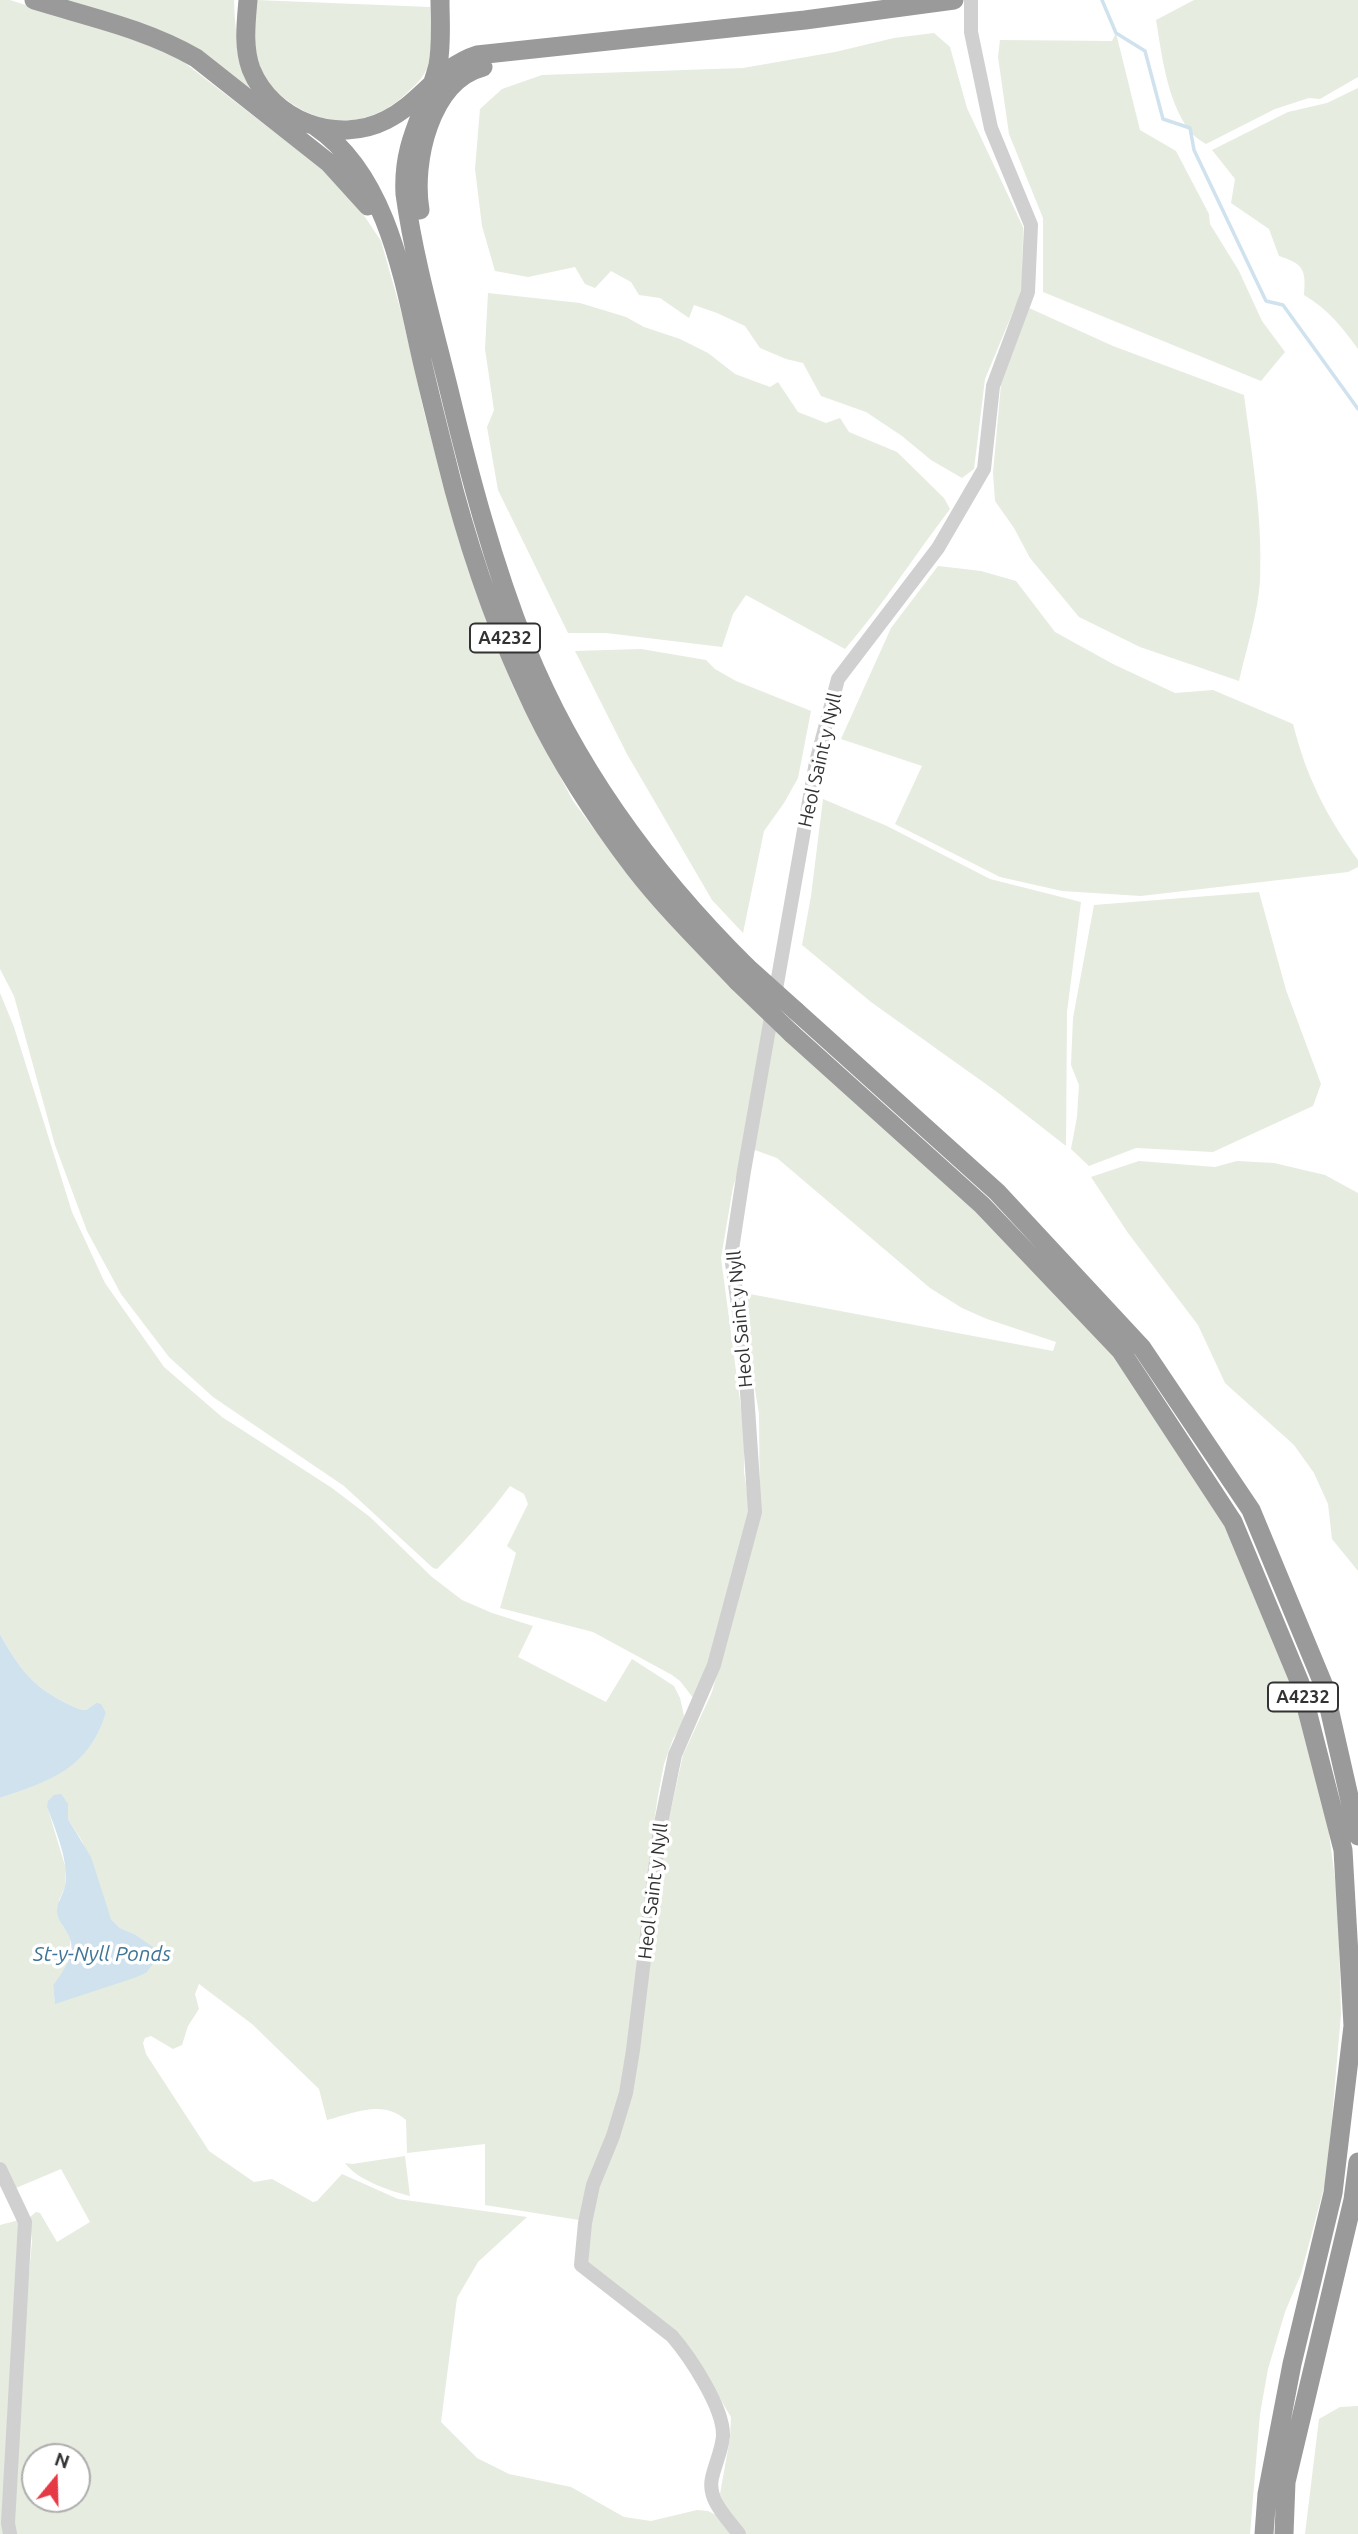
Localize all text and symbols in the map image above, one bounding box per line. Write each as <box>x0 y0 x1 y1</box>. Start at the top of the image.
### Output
road number: A4232 <box>470 624 540 652</box>
street label: Heol Saint y Nyll <box>793 691 847 829</box>
street label: Heol Saint y Nyll <box>723 1250 757 1388</box>
road number: A4232 <box>1268 1682 1338 1712</box>
street label: Heol Saint y Nyll <box>633 1821 673 1961</box>
water label: St-y-Nyll Ponds <box>33 1941 171 1967</box>
north arrow <box>21 2443 91 2513</box>
text: N <box>52 2447 72 2473</box>

